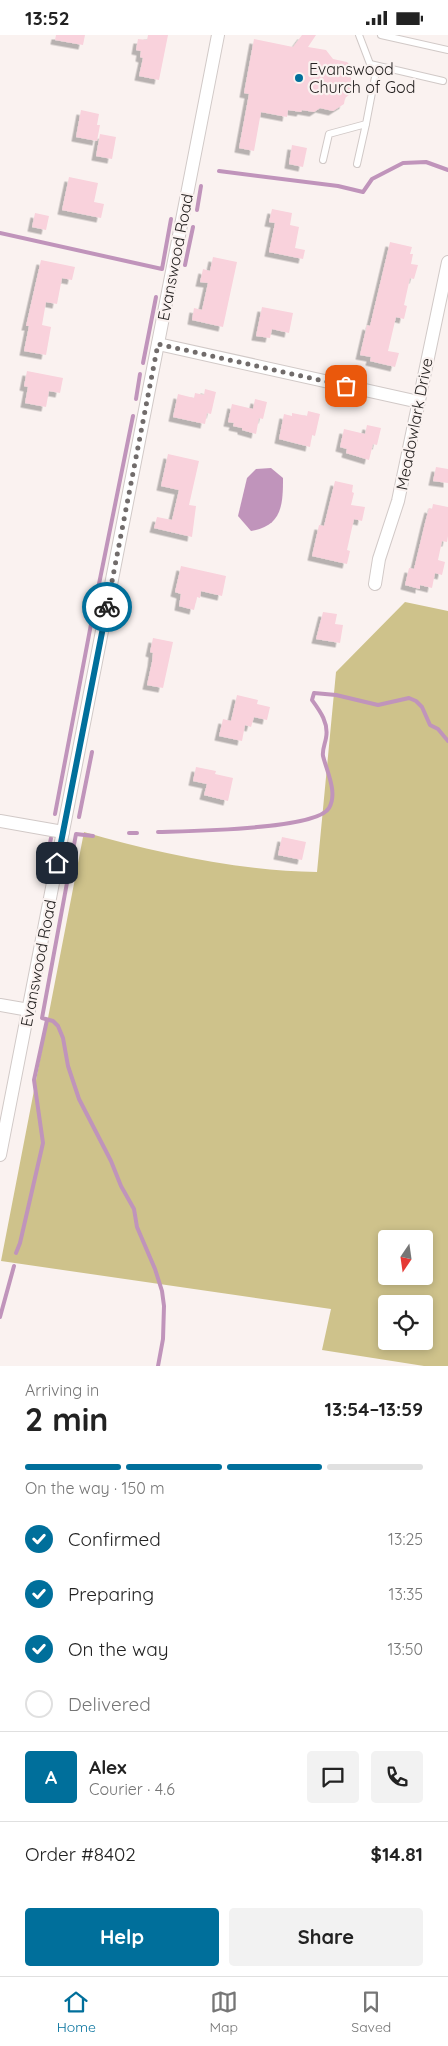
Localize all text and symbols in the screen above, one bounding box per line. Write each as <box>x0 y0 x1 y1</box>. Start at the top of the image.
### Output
text: 13:52 <box>25 6 70 30</box>
place label: Evanswood Church of God <box>309 59 415 97</box>
marker: Evanswood Church of God <box>293 72 305 84</box>
street label: Evanswood Road <box>153 192 197 322</box>
street label: Meadowlark Drive <box>391 356 437 492</box>
pin <box>325 365 367 407</box>
icon: bag <box>332 372 360 400</box>
courier <box>82 582 132 632</box>
icon: bike <box>93 593 121 621</box>
pin <box>36 842 78 884</box>
icon: home <box>43 849 71 877</box>
street label: Evanswood Road <box>16 898 60 1028</box>
north arrow <box>378 1230 432 1285</box>
map controls <box>378 1230 433 1350</box>
button: locate <box>378 1295 433 1350</box>
text: Arriving in <box>25 1380 99 1400</box>
text: 13:54–13:59 <box>325 1397 423 1421</box>
text: 2 min <box>25 1399 108 1439</box>
text: On the way · 150 m <box>25 1478 165 1498</box>
icon: check <box>25 1525 53 1553</box>
text: Confirmed <box>68 1527 161 1551</box>
text: 13:25 <box>388 1529 423 1549</box>
icon: check <box>25 1580 53 1608</box>
text: Preparing <box>68 1582 154 1606</box>
text: 13:35 <box>389 1584 423 1604</box>
icon: check <box>25 1635 53 1663</box>
text: On the way <box>68 1637 169 1661</box>
text: 13:50 <box>387 1639 423 1659</box>
text: Delivered <box>68 1692 151 1716</box>
button: chat <box>307 1751 359 1803</box>
button: phone <box>371 1751 423 1803</box>
text: Alex <box>89 1755 127 1779</box>
text: A <box>45 1765 57 1789</box>
text: Courier · 4.6 <box>89 1779 175 1799</box>
text: Order #8402 <box>25 1842 136 1866</box>
text: $14.81 <box>371 1842 423 1866</box>
button: Help <box>25 1908 219 1966</box>
button: Share <box>229 1908 423 1966</box>
tab: Home <box>57 1988 96 2036</box>
tab: Map <box>209 1988 238 2036</box>
tab: Saved <box>351 1988 391 2036</box>

